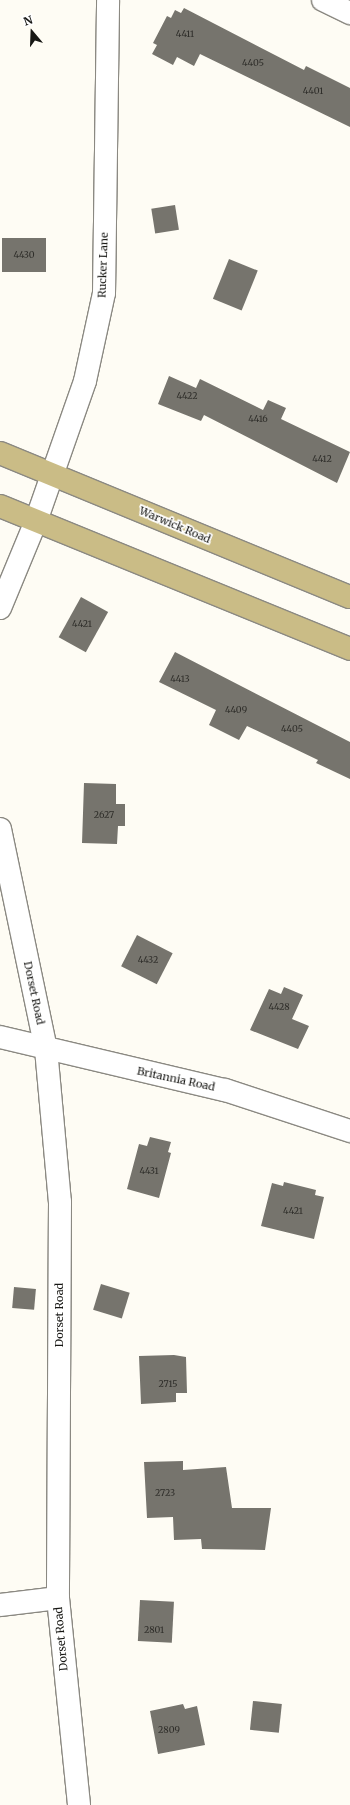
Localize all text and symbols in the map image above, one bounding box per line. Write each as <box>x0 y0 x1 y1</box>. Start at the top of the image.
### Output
north arrow <box>12 12 52 52</box>
text: N <box>22 13 34 29</box>
house number: 4411 <box>176 29 194 39</box>
house number: 4405 <box>242 58 264 68</box>
house number: 4401 <box>303 86 323 96</box>
street label: Rucker Lane <box>95 232 111 298</box>
house number: 4430 <box>13 250 35 260</box>
house number: 4422 <box>176 391 198 401</box>
house number: 4416 <box>248 414 268 424</box>
house number: 4412 <box>312 454 332 464</box>
street label: Warwick Road <box>137 504 213 546</box>
house number: 4421 <box>72 619 92 629</box>
house number: 4413 <box>170 674 190 684</box>
house number: 4409 <box>225 705 247 715</box>
house number: 4405 <box>281 724 303 734</box>
house number: 2627 <box>94 810 114 820</box>
house number: 4432 <box>138 955 158 965</box>
street label: Dorset Road <box>21 960 47 1026</box>
house number: 4428 <box>268 1002 290 1012</box>
street label: Britannia Road <box>136 1064 216 1094</box>
house number: 4431 <box>139 1166 159 1176</box>
house number: 4421 <box>283 1206 303 1216</box>
street label: Dorset Road <box>52 1283 66 1347</box>
house number: 2715 <box>158 1379 178 1389</box>
house number: 2723 <box>155 1488 175 1498</box>
street label: Dorset Road <box>52 1606 70 1672</box>
house number: 2801 <box>144 1625 164 1635</box>
house number: 2809 <box>158 1725 180 1735</box>

